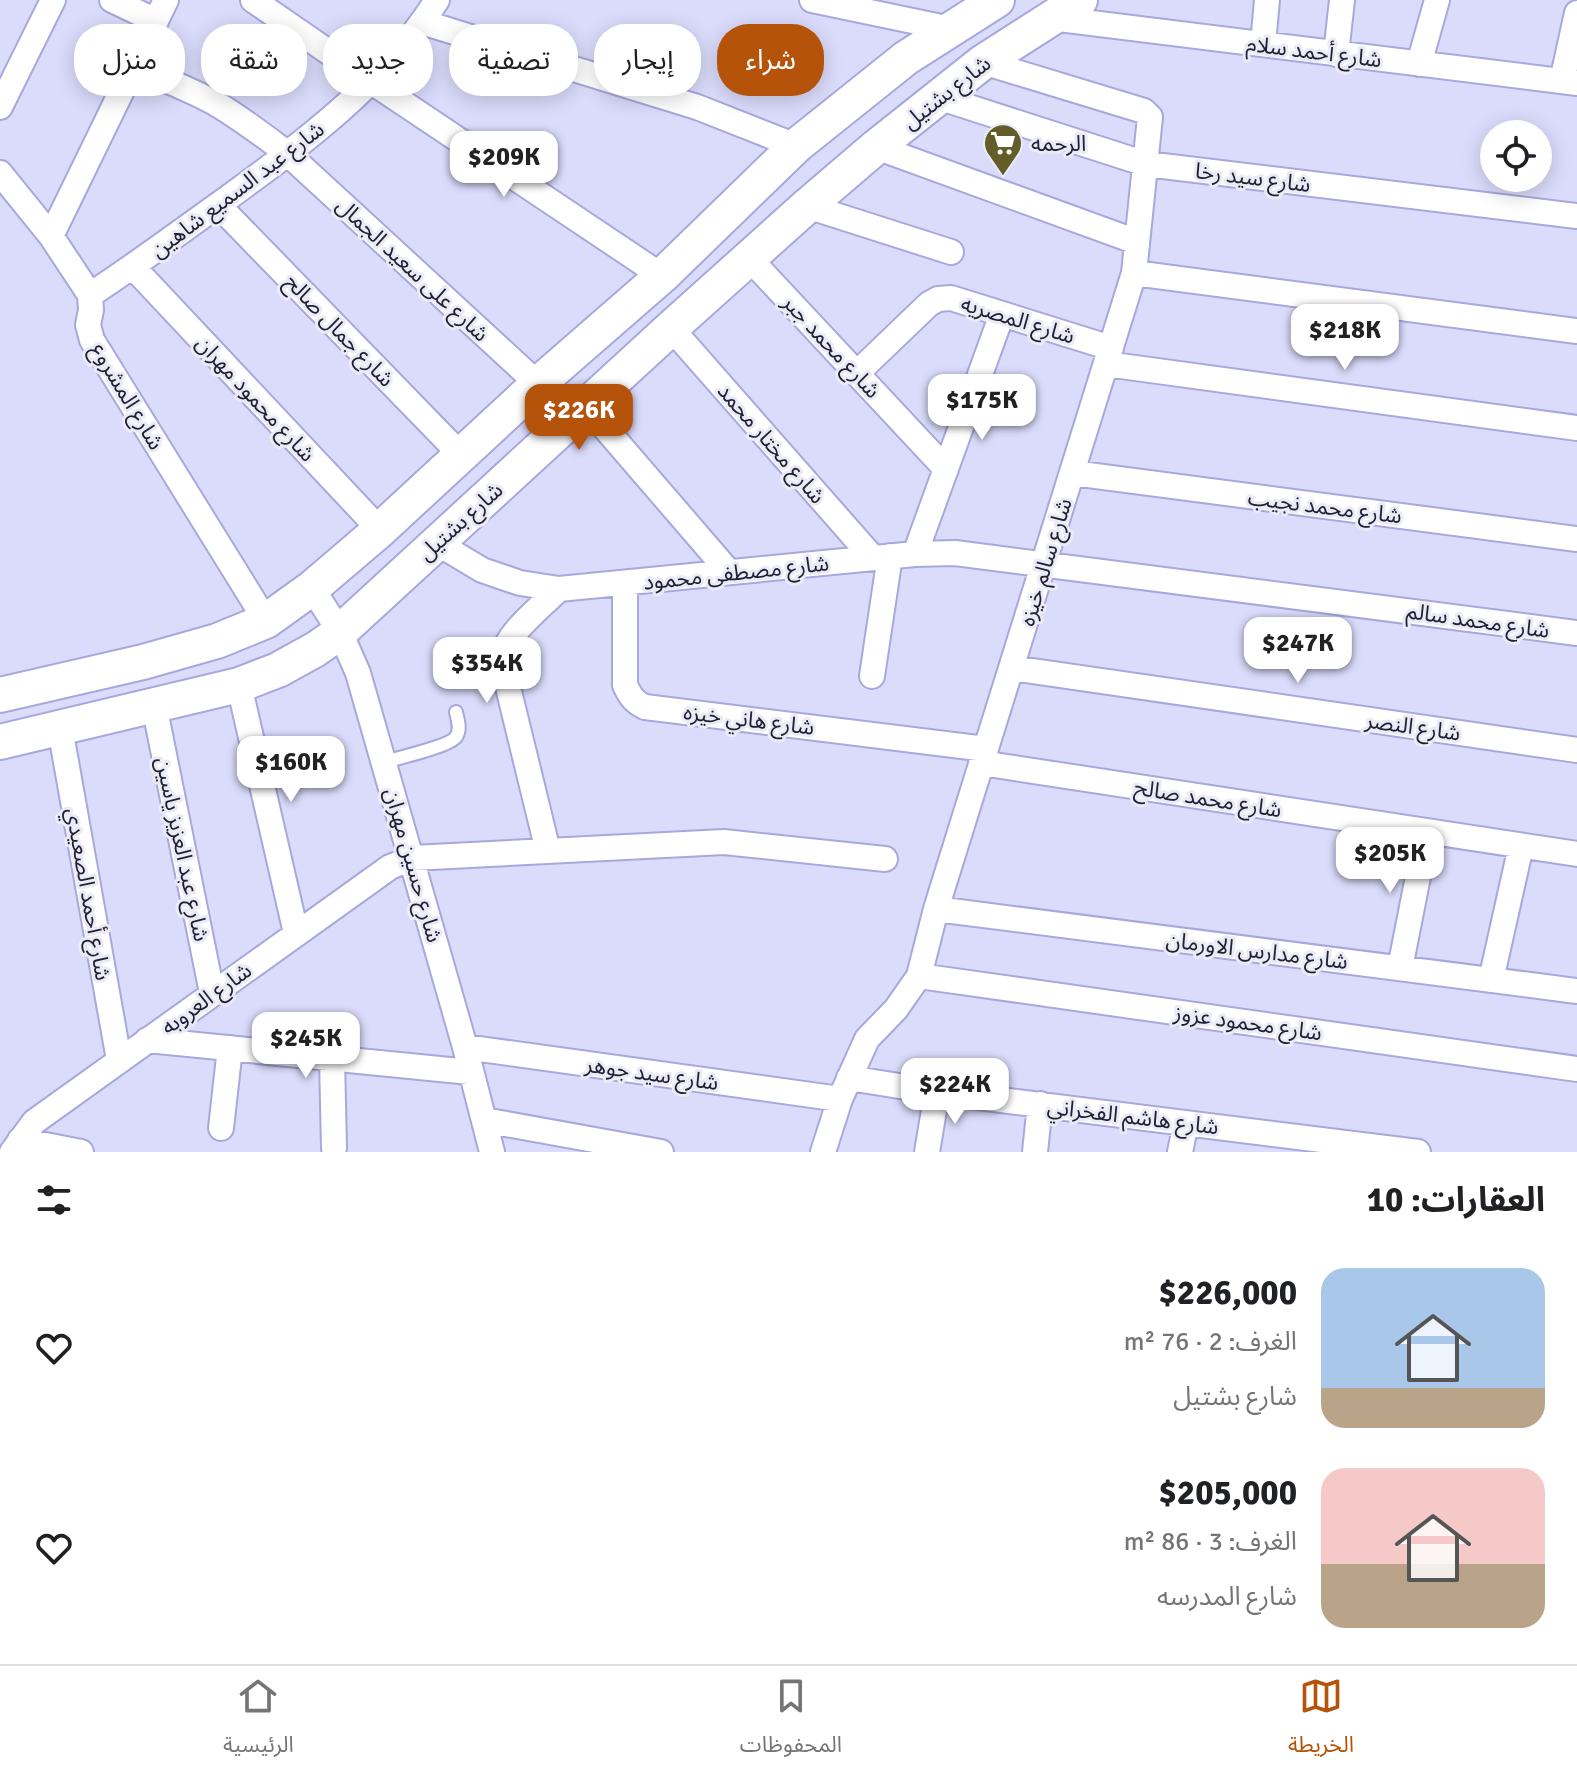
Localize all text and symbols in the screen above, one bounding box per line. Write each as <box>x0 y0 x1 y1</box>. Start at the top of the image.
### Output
chip: منزل <box>74 24 185 96</box>
chip: شقة <box>201 24 307 96</box>
chip: جديد <box>323 24 433 96</box>
chip: تصفية <box>449 24 578 96</box>
chip: إيجار <box>594 24 701 96</box>
chip: شراء <box>717 24 824 96</box>
street label: شارع أحمد سلام <box>1244 30 1383 76</box>
street label: شارع بشتيل <box>897 49 998 138</box>
street label: شارع عبد السميع شاهين <box>145 115 331 266</box>
map controls <box>1480 120 1552 192</box>
button: locate <box>1480 120 1552 192</box>
supermarket icon: الرحمه <box>982 122 1024 177</box>
place label: الرحمه <box>1031 130 1086 157</box>
pin: $209K <box>448 131 560 199</box>
text: $209K <box>468 141 540 173</box>
street label: شارع سيد رخا <box>1193 157 1312 201</box>
street label: شارع على سعيد الجمال <box>329 192 495 349</box>
street label: شارع جمال صالح <box>277 268 400 394</box>
street label: شارع محمد جبر <box>774 288 886 406</box>
street label: شارع المصريه <box>957 289 1078 352</box>
pin: $218K <box>1289 304 1401 372</box>
text: $218K <box>1309 314 1381 346</box>
street label: شارع محمود مهران <box>188 330 321 469</box>
street label: شارع المشروع <box>83 338 170 456</box>
pin: $175K <box>926 374 1038 442</box>
street label: شارع مختار محمد <box>710 378 831 511</box>
pin: $226K <box>523 384 635 452</box>
text: $175K <box>946 384 1018 416</box>
text: $226K <box>543 394 615 426</box>
street label: شارع بشتيل <box>412 476 510 569</box>
street label: شارع محمد نجيب <box>1246 484 1403 532</box>
street label: شارع سالم خيزه <box>1013 495 1081 630</box>
street label: شارع مصطفى محمود <box>642 549 831 599</box>
street label: شارع محمد سالم <box>1404 597 1551 647</box>
pin: $247K <box>1242 617 1354 685</box>
text: $247K <box>1262 627 1334 659</box>
pin: $354K <box>431 637 543 705</box>
text: $354K <box>451 647 523 679</box>
street label: شارع هاني خيزه <box>682 698 816 744</box>
street label: شارع النصر <box>1362 706 1462 750</box>
pin: $160K <box>235 736 347 804</box>
text: $160K <box>255 746 327 778</box>
street label: شارع عبد العزيز ياسين <box>147 754 215 944</box>
street label: شارع محمد صالح <box>1132 774 1284 826</box>
street label: شارع حسين مهران <box>376 785 449 946</box>
street label: شارع أحمد الصعيدي <box>57 806 117 983</box>
pin: $205K <box>1334 827 1446 895</box>
text: $205K <box>1354 837 1426 869</box>
street label: شارع مدارس الاورمان <box>1164 926 1349 978</box>
street label: شارع العروبه <box>156 957 259 1043</box>
street label: شارع محمود عزوز <box>1171 999 1324 1049</box>
pin: $245K <box>250 1012 362 1080</box>
text: $245K <box>270 1022 342 1054</box>
street label: شارع سيد جوهر <box>582 1051 720 1099</box>
pin: $224K <box>899 1058 1011 1126</box>
text: $224K <box>919 1068 991 1100</box>
street label: شارع هاشم الفخراني <box>1045 1093 1220 1143</box>
icon: filters <box>32 1178 76 1222</box>
text: العقارات: 10 <box>1367 1179 1545 1221</box>
text: $226,000 <box>1158 1272 1297 1314</box>
icon: home <box>1385 1300 1481 1396</box>
icon: heart <box>32 1326 76 1370</box>
text: الغرف: 2 · 76 m² <box>1124 1326 1297 1358</box>
text: شارع بشتيل <box>1173 1381 1297 1413</box>
text: $205,000 <box>1158 1472 1297 1514</box>
icon: home <box>1385 1500 1481 1596</box>
icon: heart <box>32 1526 76 1570</box>
text: الغرف: 3 · 86 m² <box>1124 1526 1297 1558</box>
text: شارع المدرسه <box>1157 1581 1297 1613</box>
tab: الرئيسية <box>223 1674 294 1768</box>
tab: المحفوظات <box>740 1674 842 1768</box>
tab: الخريطة <box>1288 1674 1354 1768</box>

